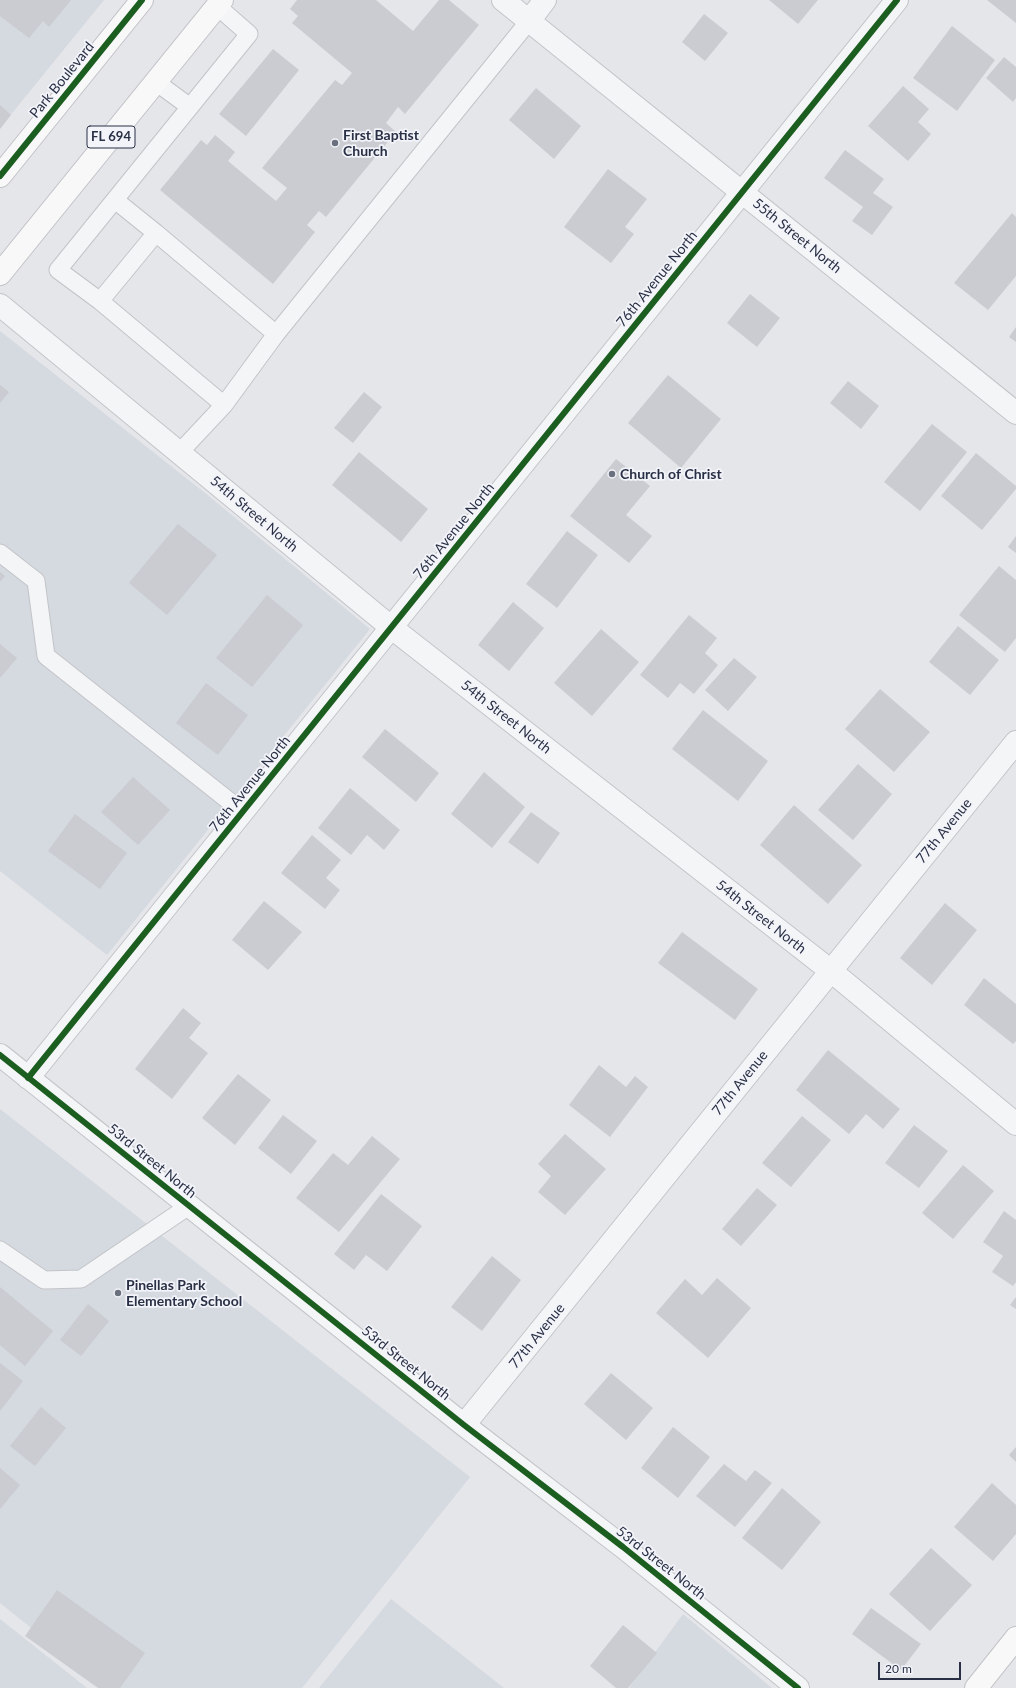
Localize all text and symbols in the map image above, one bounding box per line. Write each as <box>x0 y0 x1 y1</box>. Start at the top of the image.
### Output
street label: Park Boulevard <box>26 39 98 121</box>
road number: FL 694 <box>87 126 135 148</box>
place label: First Baptist Church <box>343 127 419 160</box>
marker: First Baptist Church <box>330 138 340 148</box>
street label: 55th Street North <box>749 195 845 277</box>
street label: 76th Avenue North <box>613 228 701 330</box>
place label: Church of Christ <box>620 466 722 482</box>
marker: Church of Christ <box>607 469 617 479</box>
street label: 54th Street North <box>207 472 301 556</box>
street label: 76th Avenue North <box>410 480 498 582</box>
street label: 54th Street North <box>458 677 554 757</box>
street label: 76th Avenue North <box>206 733 294 835</box>
street label: 77th Avenue <box>913 795 975 867</box>
street label: 54th Street North <box>713 877 809 957</box>
street label: 77th Avenue <box>709 1047 771 1119</box>
street label: 53rd Street North <box>104 1120 200 1202</box>
place label: Pinellas Park Elementary School <box>126 1277 242 1310</box>
marker: Pinellas Park Elementary School <box>113 1288 123 1298</box>
street label: 77th Avenue <box>506 1300 568 1372</box>
street label: 53rd Street North <box>358 1322 454 1404</box>
street label: 53rd Street North <box>613 1523 709 1603</box>
scale bar <box>880 1654 963 1680</box>
text: 20 m <box>885 1661 912 1676</box>

